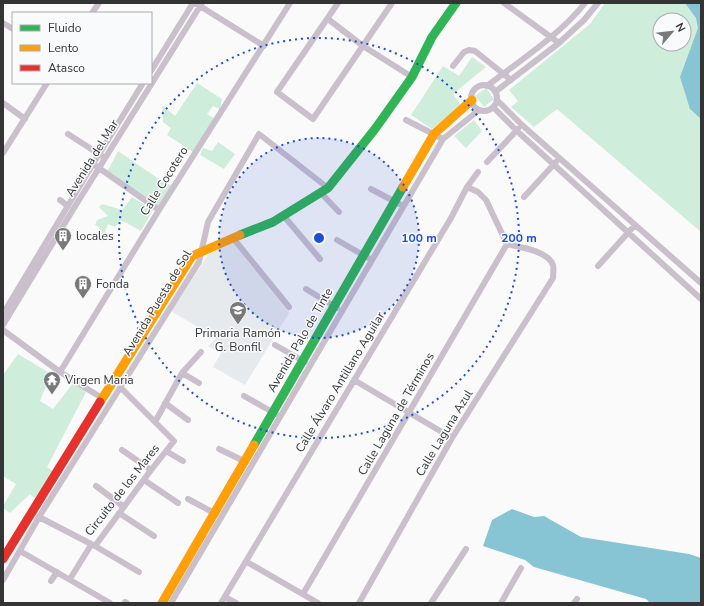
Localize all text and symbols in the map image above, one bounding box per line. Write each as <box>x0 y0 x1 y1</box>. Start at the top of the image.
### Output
legend <box>12 12 152 84</box>
north arrow <box>652 12 692 52</box>
text: Fluido <box>48 20 82 36</box>
text: N <box>672 20 689 35</box>
text: Lento <box>48 40 79 56</box>
text: Atasco <box>48 60 85 76</box>
street label: Avenida del Mar <box>62 116 122 200</box>
street label: Calle Cocotero <box>136 143 192 219</box>
building icon: locales <box>53 226 73 251</box>
place label: locales <box>76 228 114 244</box>
text: 100 m <box>401 230 437 246</box>
text: 200 m <box>501 230 537 246</box>
centre of rings <box>312 231 326 245</box>
street label: Avenida Puesta de Sol <box>119 247 195 359</box>
building icon: Fonda <box>73 274 93 299</box>
place label: Fonda <box>96 276 129 292</box>
street label: Avenida Palo de Tinte <box>264 285 336 395</box>
school or university icon: Primaria Ramón G. Bonfil <box>228 300 248 325</box>
street label: Calle Álvaro Antillano Aguilar <box>292 308 389 455</box>
place label: Primaria Ramón G. Bonfil <box>195 325 281 355</box>
street label: Calle Laguna de Términos <box>354 349 438 478</box>
temple icon: Virgen Maria <box>42 370 62 395</box>
place label: Virgen Maria <box>64 372 134 388</box>
street label: Calle Laguna Azul <box>412 386 476 479</box>
street label: Circuito de los Mares <box>81 441 163 539</box>

